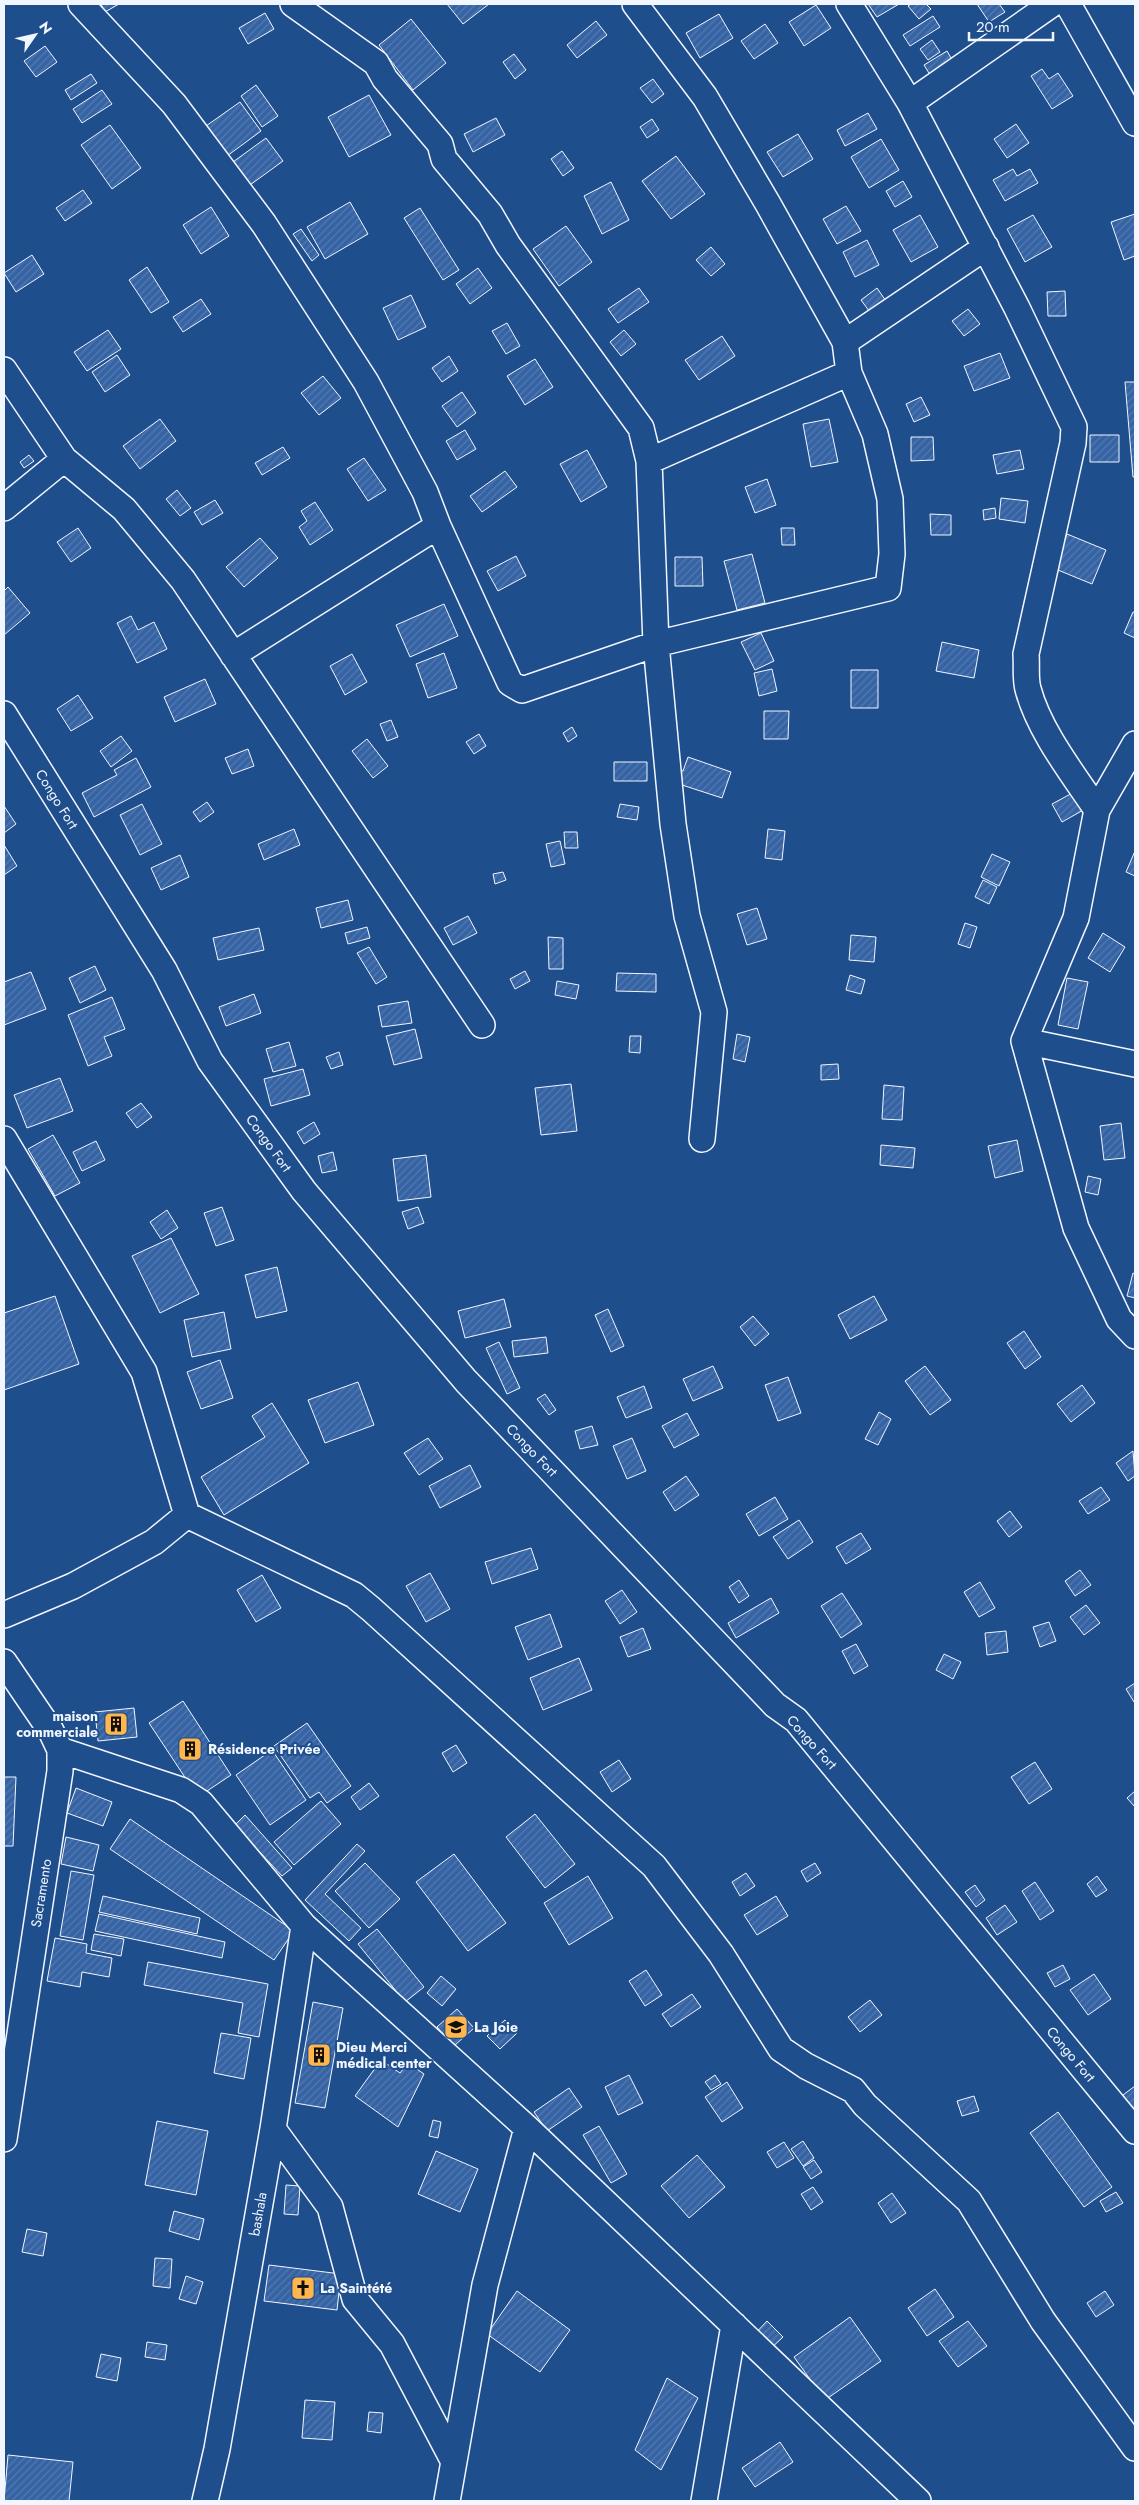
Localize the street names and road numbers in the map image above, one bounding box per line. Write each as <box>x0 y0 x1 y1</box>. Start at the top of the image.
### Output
street label: Congo Fort <box>31 765 84 833</box>
street label: Congo Fort <box>241 1110 297 1176</box>
street label: Congo Fort <box>502 1419 563 1481</box>
street label: Congo Fort <box>782 1710 842 1774</box>
street label: Sacramento <box>26 1857 56 1929</box>
street label: Congo Fort <box>1042 2022 1101 2087</box>
street label: bashala <box>244 2190 272 2238</box>

